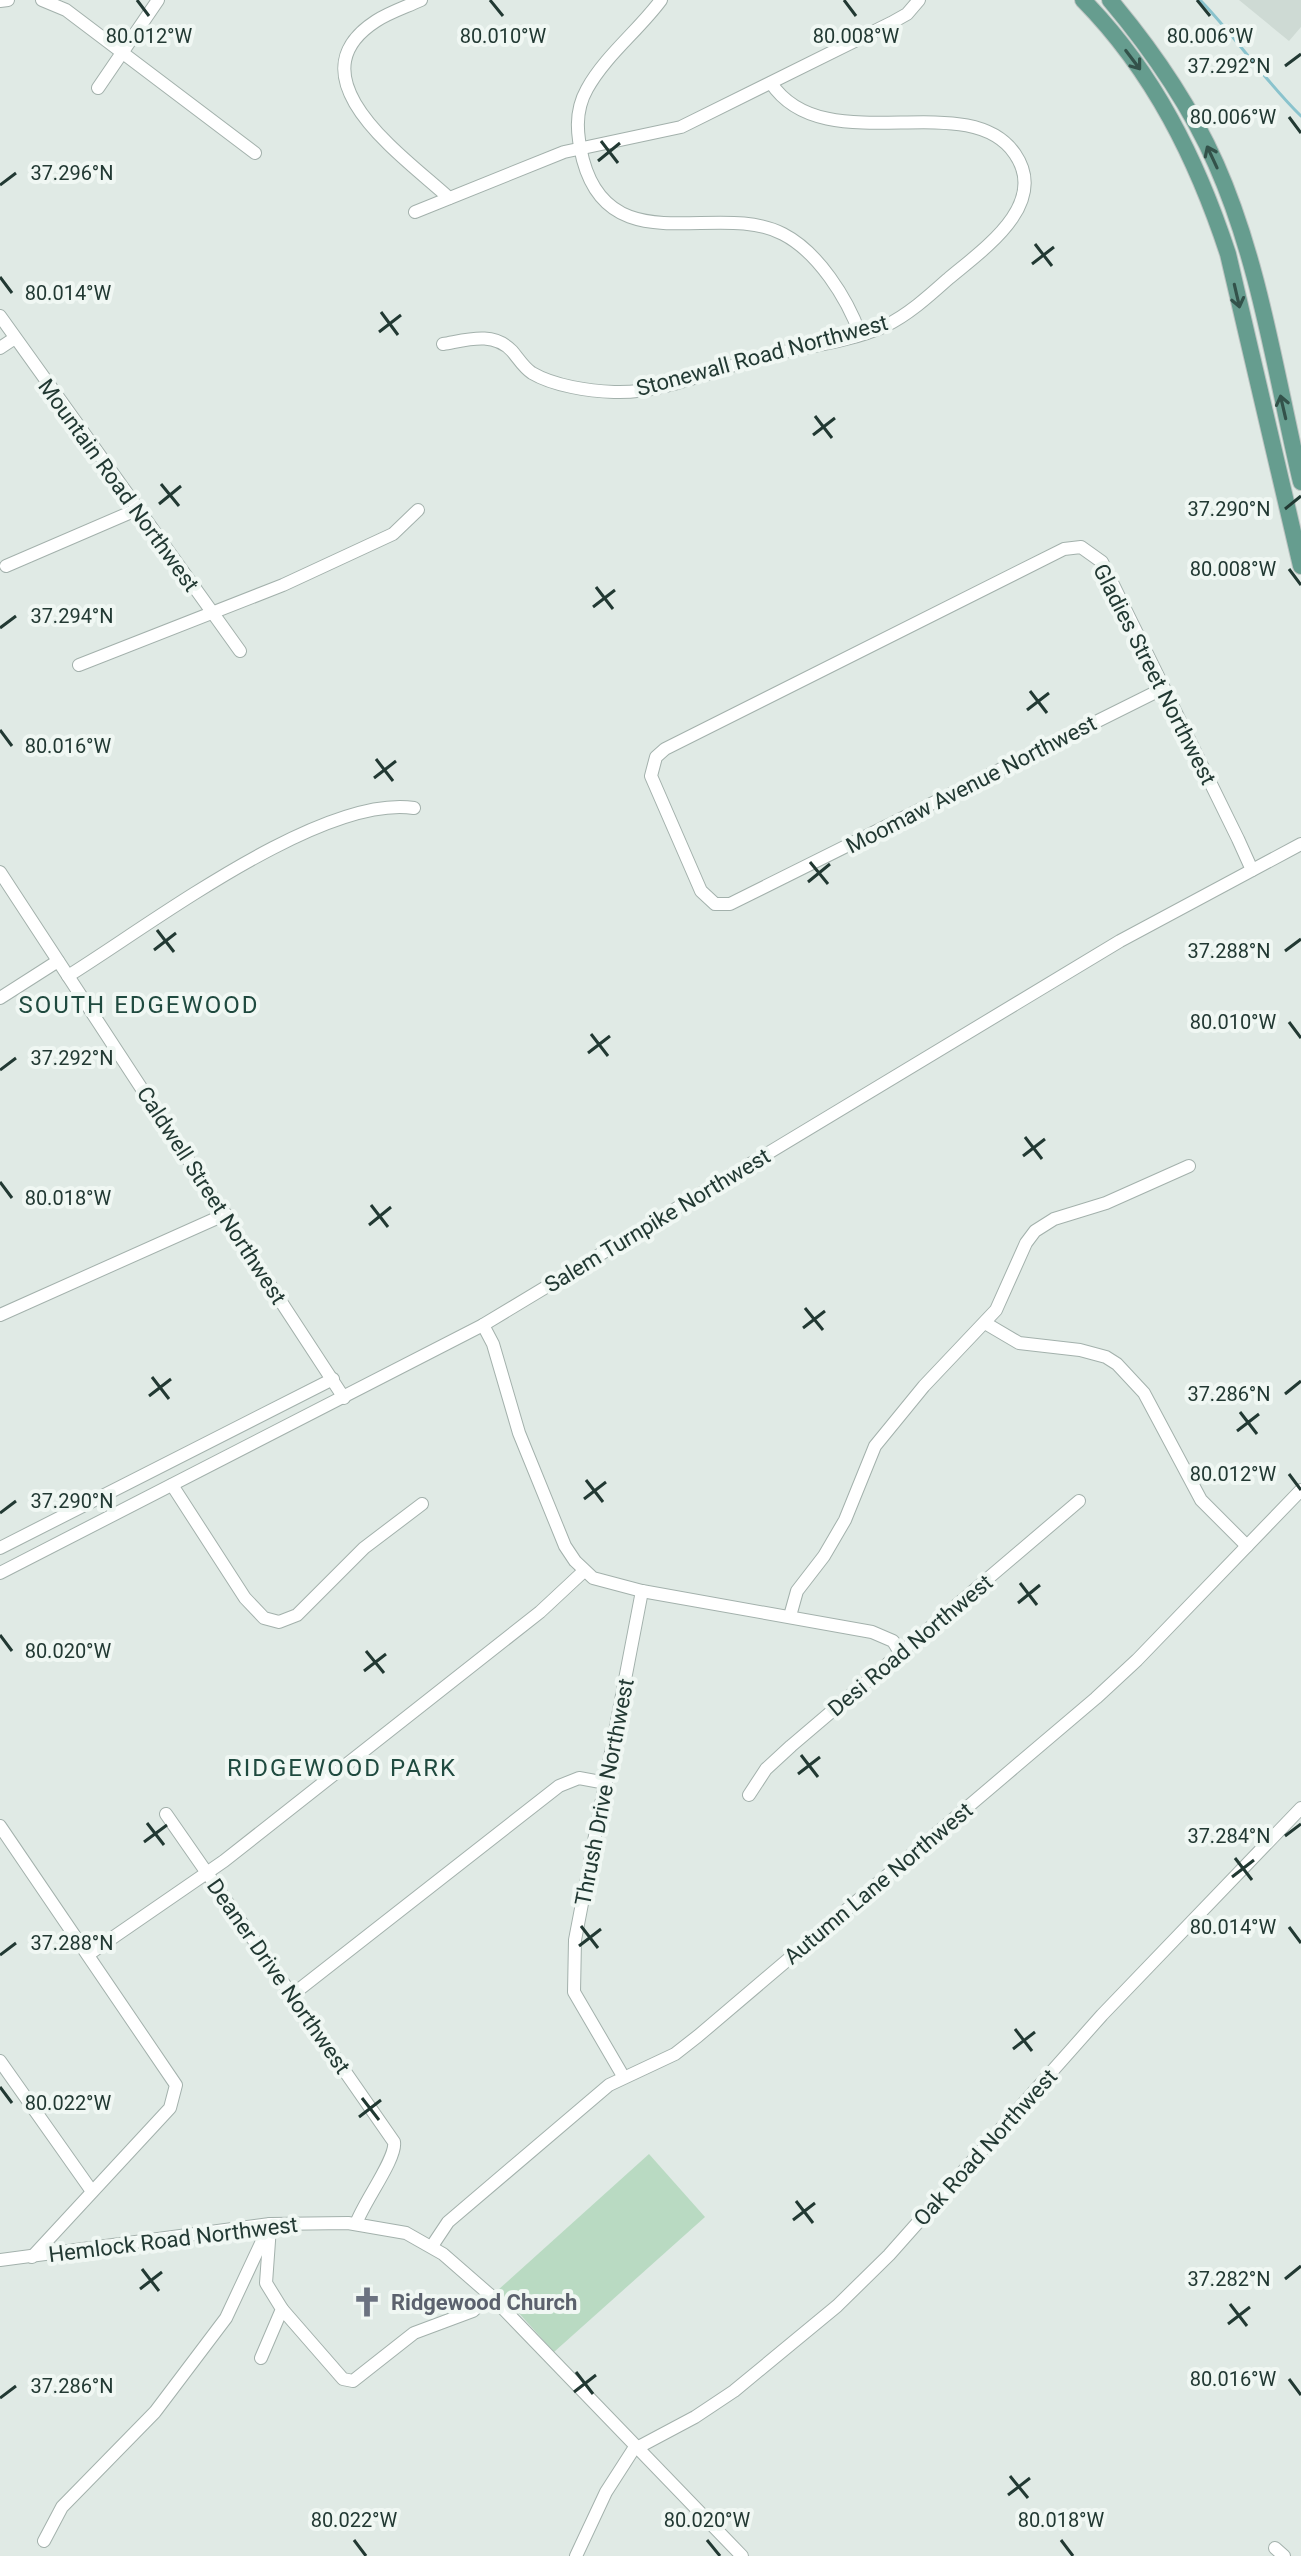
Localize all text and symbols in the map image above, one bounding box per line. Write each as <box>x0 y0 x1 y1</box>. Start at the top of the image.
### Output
text: 80.012°W <box>106 24 193 48</box>
text: 80.010°W <box>460 24 547 48</box>
text: 80.008°W <box>813 24 900 48</box>
text: 80.006°W <box>1167 24 1254 48</box>
one-way arrow <box>1125 49 1142 70</box>
text: 37.292°N <box>1187 54 1271 78</box>
text: 80.006°W <box>1190 105 1277 129</box>
one-way arrow <box>1204 145 1219 169</box>
text: 37.296°N <box>30 161 114 185</box>
text: 80.014°W <box>25 281 112 305</box>
one-way arrow <box>1231 282 1246 308</box>
street label: Stonewall Road Northwest <box>634 310 891 401</box>
street label: Mountain Road Northwest <box>33 374 204 596</box>
one-way arrow <box>1275 394 1290 420</box>
text: 37.290°N <box>1187 497 1271 521</box>
text: 80.008°W <box>1190 557 1277 581</box>
street label: Gladies Street Northwest <box>1088 560 1221 789</box>
text: 37.294°N <box>30 604 114 628</box>
street label: Moomaw Avenue Northwest <box>842 710 1100 859</box>
text: 80.016°W <box>25 734 112 758</box>
text: 37.288°N <box>1187 939 1271 963</box>
district label: SOUTH EDGEWOOD <box>18 991 260 1019</box>
text: 80.010°W <box>1190 1010 1277 1034</box>
text: 37.292°N <box>30 1046 114 1070</box>
street label: Caldwell Street Northwest <box>132 1082 291 1309</box>
street label: Salem Turnpike Northwest <box>540 1143 774 1298</box>
text: 80.018°W <box>25 1186 112 1210</box>
text: 37.286°N <box>1187 1382 1271 1406</box>
text: 80.012°W <box>1190 1462 1277 1486</box>
text: 37.290°N <box>30 1489 114 1513</box>
street label: Desi Road Northwest <box>823 1569 997 1721</box>
text: 80.020°W <box>25 1639 112 1663</box>
street label: Thrush Drive Northwest <box>570 1676 639 1908</box>
district label: RIDGEWOOD PARK <box>227 1754 457 1782</box>
street label: Autumn Lane Northwest <box>779 1797 978 1969</box>
text: 37.284°N <box>1187 1824 1271 1848</box>
street label: Deaner Drive Northwest <box>202 1874 355 2078</box>
text: 80.014°W <box>1190 1915 1277 1939</box>
text: 37.288°N <box>30 1931 114 1955</box>
street label: Oak Road Northwest <box>909 2064 1062 2231</box>
text: 80.022°W <box>25 2091 112 2115</box>
street label: Hemlock Road Northwest <box>47 2212 299 2267</box>
text: 37.282°N <box>1187 2267 1271 2291</box>
church icon: Ridgewood Church <box>350 2285 384 2319</box>
place label: Ridgewood Church <box>391 2290 577 2315</box>
text: 80.016°W <box>1190 2367 1277 2391</box>
text: 37.286°N <box>30 2374 114 2398</box>
text: 80.022°W <box>311 2508 398 2532</box>
text: 80.020°W <box>664 2508 751 2532</box>
text: 80.018°W <box>1018 2508 1105 2532</box>

